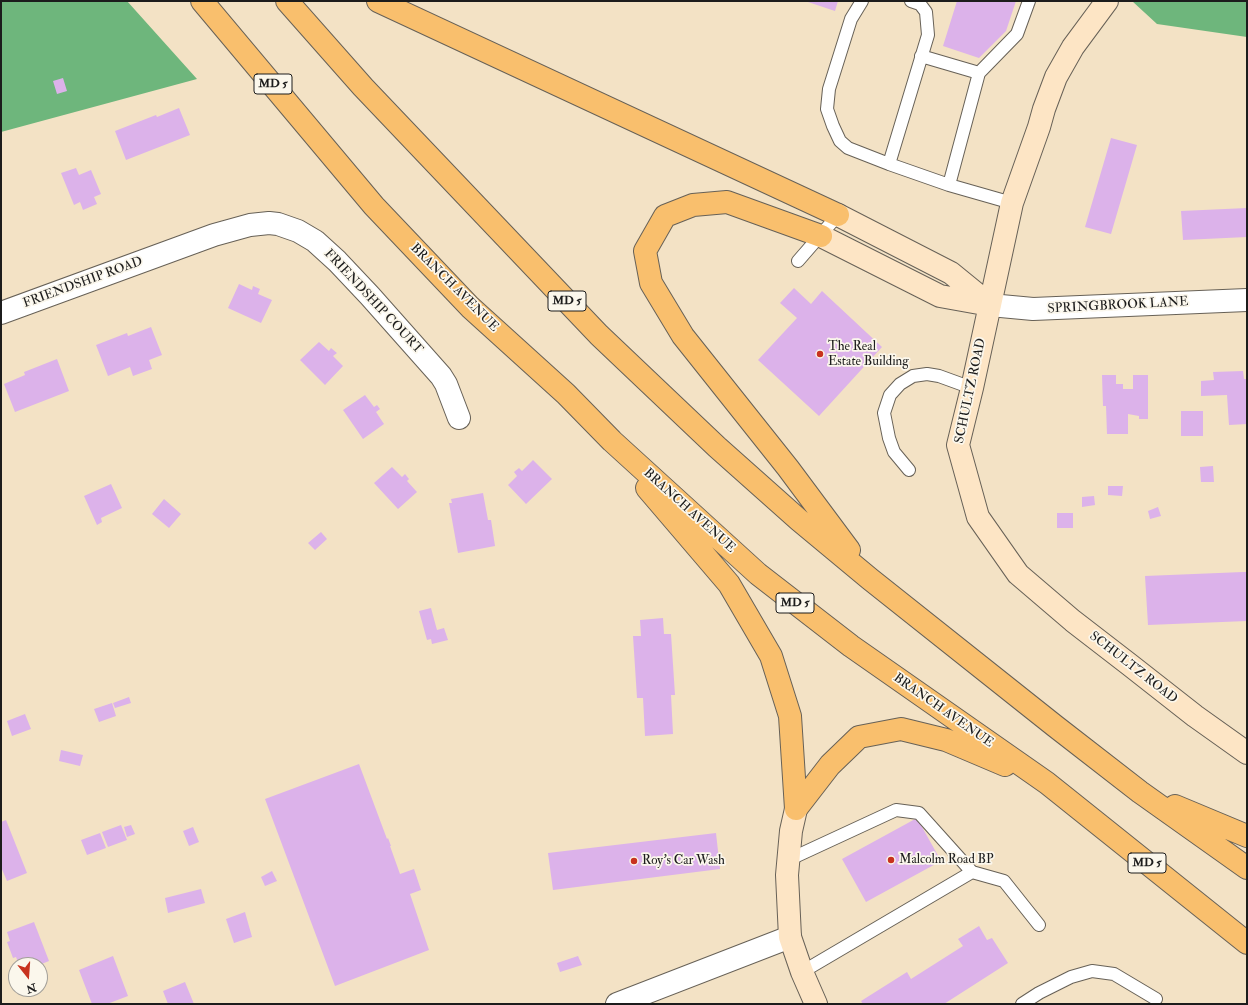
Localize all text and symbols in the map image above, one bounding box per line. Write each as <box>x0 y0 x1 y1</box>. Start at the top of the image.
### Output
road number: MD 5 <box>254 74 292 94</box>
street label: BRANCH AVENUE <box>407 241 501 335</box>
street label: FRIENDSHIP COURT <box>320 246 426 358</box>
street label: FRIENDSHIP ROAD <box>21 254 145 312</box>
road number: MD 5 <box>548 291 586 311</box>
street label: SPRINGBROOK LANE <box>1047 295 1189 317</box>
street label: SCHULTZ ROAD <box>952 337 990 445</box>
place label: The Real Estate Building <box>828 339 909 370</box>
marker: The Real Estate Building <box>815 349 825 359</box>
street label: BRANCH AVENUE <box>640 466 738 556</box>
road number: MD 5 <box>776 593 814 613</box>
street label: SCHULTZ ROAD <box>1086 629 1180 707</box>
street label: BRANCH AVENUE <box>890 671 996 751</box>
place label: Malcolm Road BP <box>899 852 994 868</box>
place label: Roy's Car Wash <box>642 853 725 869</box>
road number: MD 5 <box>1128 853 1166 873</box>
marker: Malcolm Road BP <box>886 855 896 865</box>
marker: Roy's Car Wash <box>629 856 639 866</box>
north arrow <box>8 957 48 997</box>
text: N <box>25 980 38 996</box>

